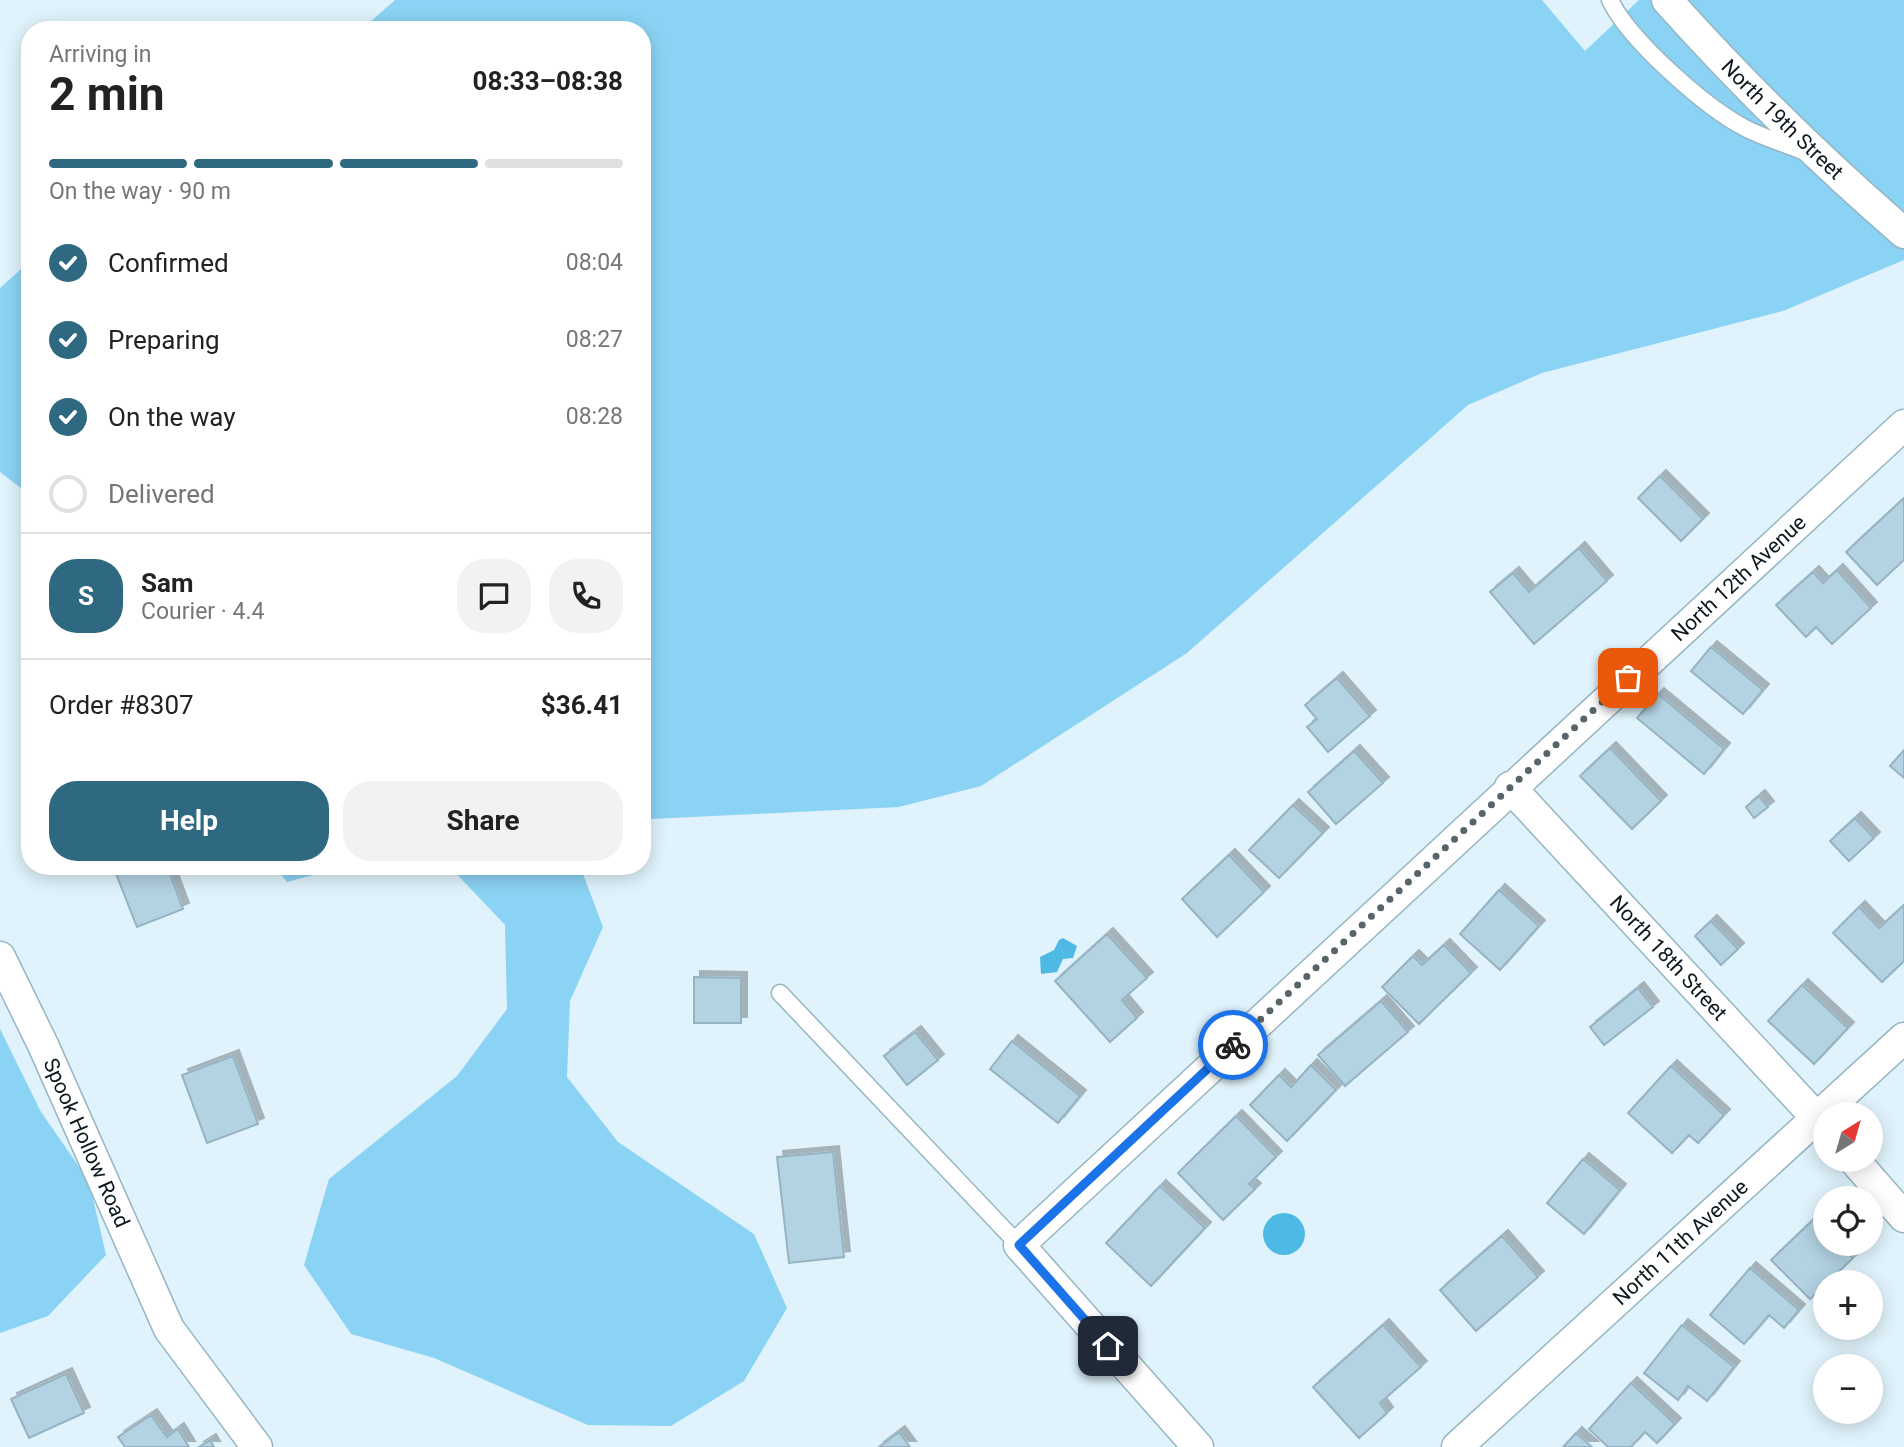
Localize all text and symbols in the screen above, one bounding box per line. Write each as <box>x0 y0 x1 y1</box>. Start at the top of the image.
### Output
text: Arriving in <box>49 41 152 68</box>
street label: North 19th Street <box>1716 54 1848 184</box>
text: 08:33–08:38 <box>473 66 623 96</box>
text: 2 min <box>49 67 165 121</box>
text: On the way · 90 m <box>49 178 231 205</box>
icon: check <box>49 244 87 282</box>
text: Confirmed <box>108 248 229 278</box>
text: 08:04 <box>566 249 623 276</box>
icon: check <box>49 321 87 359</box>
text: Preparing <box>108 325 220 355</box>
text: 08:27 <box>566 326 623 353</box>
icon: check <box>49 398 87 436</box>
text: On the way <box>108 402 236 432</box>
text: 08:28 <box>566 403 623 430</box>
text: Delivered <box>108 479 215 509</box>
street label: North 12th Avenue <box>1667 510 1811 646</box>
button: chat <box>457 559 531 633</box>
button: phone <box>549 559 623 633</box>
text: Sam <box>141 568 193 598</box>
text: S <box>78 581 94 611</box>
text: Courier · 4.4 <box>141 598 264 625</box>
pin <box>1598 648 1658 708</box>
icon: bag <box>1609 659 1647 697</box>
text: Order #8307 <box>49 690 194 720</box>
text: $36.41 <box>541 690 623 720</box>
button: Help <box>49 781 329 861</box>
button: Share <box>343 781 623 861</box>
street label: North 18th Street <box>1605 891 1732 1025</box>
courier <box>1198 1010 1268 1080</box>
icon: bike <box>1214 1026 1252 1064</box>
street label: Spook Hollow Road <box>38 1055 134 1231</box>
north arrow <box>1813 1102 1883 1172</box>
map controls <box>1813 1102 1883 1424</box>
street label: North 11th Avenue <box>1608 1175 1753 1310</box>
button: locate <box>1813 1186 1883 1256</box>
button: + <box>1813 1270 1883 1340</box>
pin <box>1078 1316 1138 1376</box>
icon: home <box>1089 1327 1127 1365</box>
button: − <box>1813 1354 1883 1424</box>

